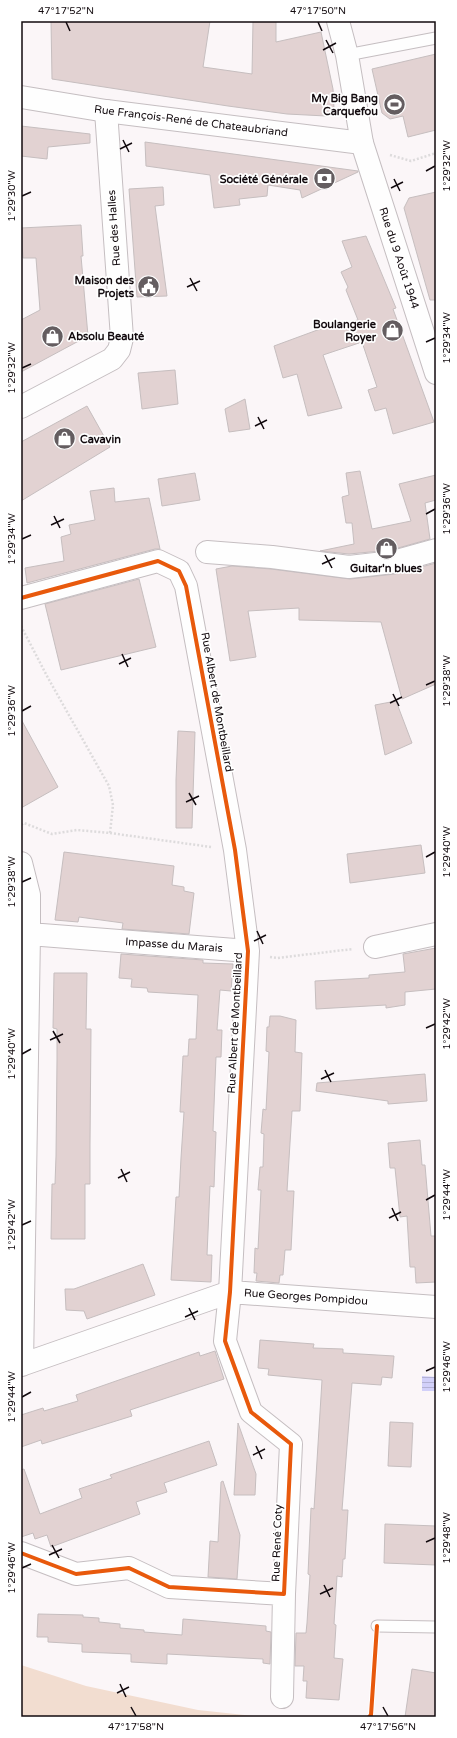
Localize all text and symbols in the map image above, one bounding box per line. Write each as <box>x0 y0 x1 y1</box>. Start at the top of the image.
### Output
text: 47°17'52"N <box>38 5 94 17</box>
text: 47°17'50"N <box>290 5 346 17</box>
sports icon: My Big Bang Carquefou <box>381 91 407 117</box>
place label: My Big Bang Carquefou <box>311 92 378 119</box>
street label: Rue François-René de Chateaubriand <box>93 103 289 139</box>
text: 1°29'32"W <box>441 140 453 192</box>
bank icon: Société Générale <box>311 166 337 192</box>
text: 1°29'30"W <box>6 170 18 222</box>
place label: Société Générale <box>220 173 309 186</box>
street label: Rue des Halles <box>105 189 123 267</box>
street label: Rue du 9 Août 1944 <box>376 206 422 311</box>
public building icon: Maison des Projets <box>136 273 162 299</box>
place label: Maison des Projets <box>74 274 135 301</box>
text: 1°29'34"W <box>441 312 453 364</box>
shop icon: Boulangerie Royer <box>379 317 405 343</box>
place label: Boulangerie Royer <box>313 318 377 345</box>
shop icon: Absolu Beauté <box>40 323 66 349</box>
place label: Absolu Beauté <box>68 330 145 343</box>
text: 1°29'32"W <box>6 342 18 394</box>
shop icon: Cavavin <box>51 426 77 452</box>
place label: Cavavin <box>80 433 121 446</box>
text: 1°29'36"W <box>441 483 453 535</box>
text: 1°29'34"W <box>6 513 18 565</box>
shop icon: Guitar'n blues <box>373 535 399 561</box>
place label: Guitar'n blues <box>350 562 423 575</box>
street label: Rue Albert de Montbeillard <box>198 631 236 773</box>
text: 1°29'38"W <box>441 655 453 707</box>
text: 1°29'36"W <box>6 685 18 737</box>
text: 1°29'40"W <box>441 826 453 878</box>
text: 1°29'38"W <box>6 856 18 908</box>
street label: Impasse du Marais <box>125 935 223 955</box>
street label: Rue Albert de Montbeillard <box>225 952 245 1094</box>
text: 1°29'42"W <box>441 998 453 1050</box>
text: 1°29'40"W <box>6 1028 18 1080</box>
text: 1°29'44"W <box>441 1169 453 1221</box>
text: 1°29'42"W <box>6 1199 18 1251</box>
street label: Rue Georges Pompidou <box>244 1286 368 1308</box>
text: 1°29'46"W <box>441 1341 453 1393</box>
text: 1°29'44"W <box>6 1371 18 1423</box>
street label: Rue René Coty <box>269 1504 285 1582</box>
text: 1°29'48"W <box>441 1512 453 1564</box>
text: 1°29'46"W <box>6 1542 18 1594</box>
text: 47°17'58"N <box>108 1721 164 1733</box>
text: 47°17'56"N <box>360 1721 416 1733</box>

